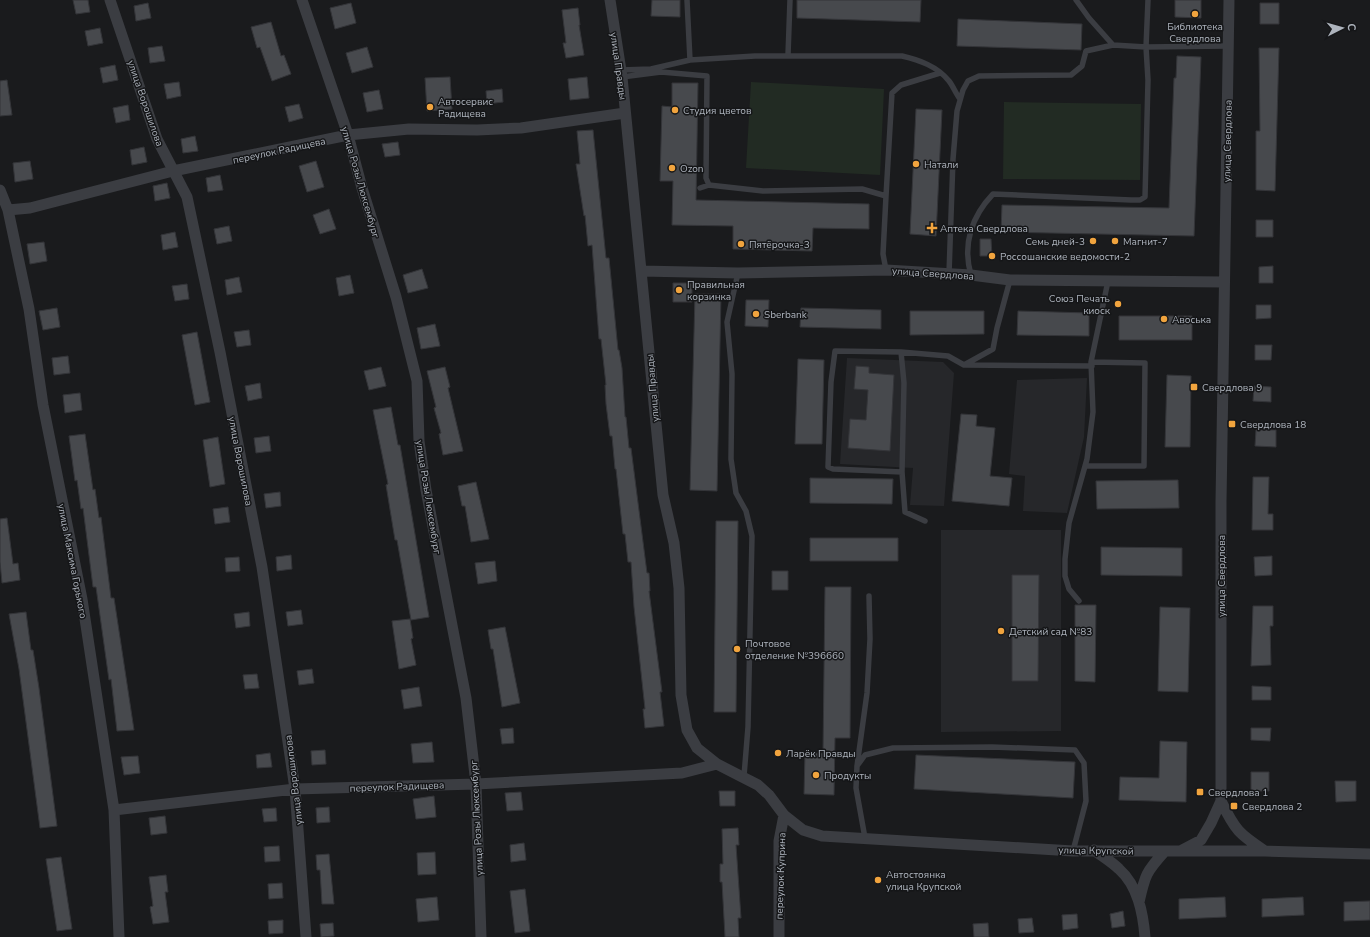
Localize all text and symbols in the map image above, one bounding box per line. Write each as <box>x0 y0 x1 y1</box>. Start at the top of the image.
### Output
north arrow <box>1322 8 1362 48</box>
marker: Библиотека Свердлова <box>1190 9 1200 19</box>
place label: Библиотека Свердлова <box>1167 20 1223 46</box>
text: С <box>1344 23 1359 32</box>
street label: улица Правды <box>606 31 630 101</box>
street label: улица Ворошилова <box>124 58 166 148</box>
place label: Автосервис Радищева <box>438 95 493 121</box>
street label: улица Свердлова <box>1220 100 1236 182</box>
marker: Автосервис Радищева <box>425 102 435 112</box>
place label: Студия цветов <box>683 104 752 118</box>
marker: Студия цветов <box>670 105 680 115</box>
street label: улица Розы Люксембург <box>337 125 383 240</box>
street label: переулок Радищева <box>231 134 327 168</box>
place label: Натали <box>924 158 959 172</box>
marker: Натали <box>911 159 921 169</box>
place label: Ozon <box>680 162 703 176</box>
marker: Ozon <box>667 163 677 173</box>
place label: Аптека Свердлова <box>940 222 1028 236</box>
marker: Аптека Свердлова <box>927 223 937 233</box>
place label: Семь дней-3 <box>1025 235 1085 249</box>
place label: Магнит-7 <box>1123 235 1168 249</box>
marker: Семь дней-3 <box>1088 236 1098 246</box>
marker: Магнит-7 <box>1110 236 1120 246</box>
place label: Пятёрочка-3 <box>749 238 810 252</box>
marker: Пятёрочка-3 <box>736 239 746 249</box>
place label: Россошанские ведомости-2 <box>1000 250 1130 264</box>
marker: Россошанские ведомости-2 <box>987 251 997 261</box>
street label: улица Свердлова <box>891 264 974 284</box>
place label: Правильная корзинка <box>687 278 745 304</box>
marker: Правильная корзинка <box>674 285 684 295</box>
place label: Союз Печать киоск <box>1049 292 1111 318</box>
marker: Союз Печать киоск <box>1113 299 1123 309</box>
place label: Sberbank <box>764 308 808 322</box>
marker: Sberbank <box>751 309 761 319</box>
place label: Авоська <box>1172 313 1211 327</box>
marker: Авоська <box>1159 314 1169 324</box>
street label: улица Правды <box>643 353 663 422</box>
place label: Свердлова 9 <box>1202 381 1262 395</box>
marker: Свердлова 9 <box>1189 382 1199 392</box>
street label: улица Ворошилова <box>225 415 256 507</box>
place label: Свердлова 18 <box>1240 418 1306 432</box>
marker: Свердлова 18 <box>1227 419 1237 429</box>
street label: улица Розы Люксембург <box>412 439 444 556</box>
street label: улица Максима Горького <box>54 502 90 620</box>
street label: улица Свердлова <box>1215 535 1229 617</box>
place label: Детский сад №83 <box>1009 625 1092 639</box>
marker: Детский сад №83 <box>996 626 1006 636</box>
place label: Почтовое отделение №396660 <box>745 637 844 663</box>
marker: Почтовое отделение №396660 <box>732 644 742 654</box>
street label: улица Ворошилова <box>282 734 306 826</box>
place label: Ларёк Правды <box>786 747 856 761</box>
marker: Ларёк Правды <box>773 748 783 758</box>
street label: улица Розы Люксембург <box>467 759 487 876</box>
place label: Продукты <box>824 769 871 783</box>
marker: Продукты <box>811 770 821 780</box>
street label: переулок Радищева <box>350 778 445 796</box>
place label: Свердлова 1 <box>1208 786 1268 800</box>
marker: Свердлова 1 <box>1195 787 1205 797</box>
place label: Свердлова 2 <box>1242 800 1302 814</box>
marker: Свердлова 2 <box>1229 801 1239 811</box>
street label: переулок Куприна <box>772 832 790 920</box>
street label: улица Крупской <box>1058 843 1134 859</box>
place label: Автостоянка улица Крупской <box>886 868 961 894</box>
marker: Автостоянка улица Крупской <box>873 875 883 885</box>

